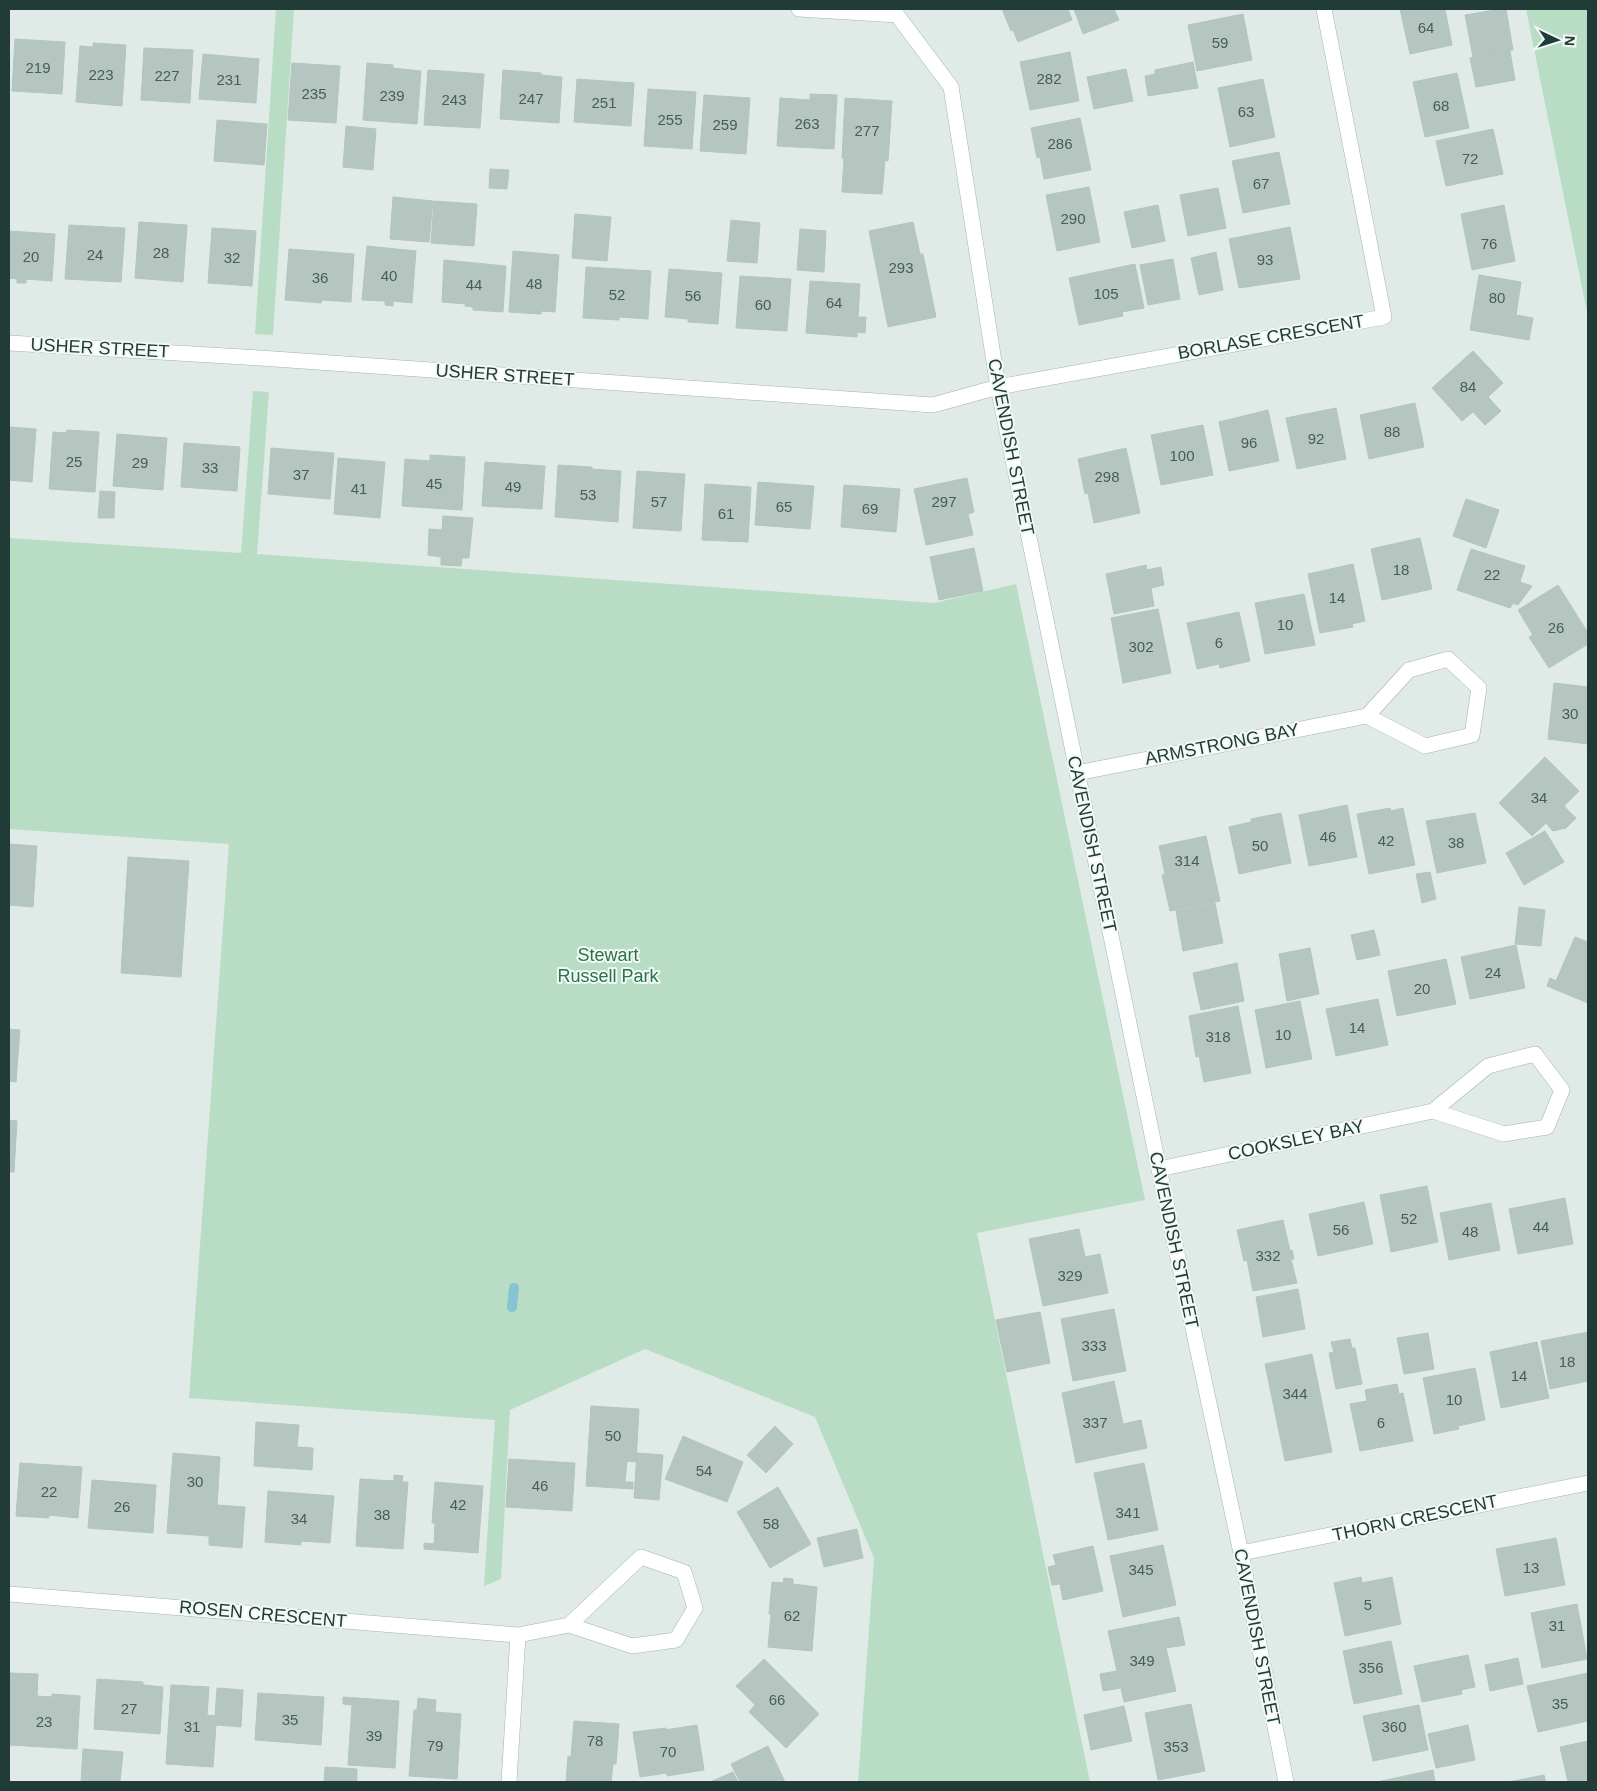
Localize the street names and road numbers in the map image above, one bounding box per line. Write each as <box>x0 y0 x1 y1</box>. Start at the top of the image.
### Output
street label: BORLASE CRESCENT <box>1176 311 1366 363</box>
street label: USHER STREET <box>30 334 170 362</box>
street label: CAVENDISH STREET <box>984 357 1038 537</box>
street label: USHER STREET <box>435 360 575 390</box>
street label: ARMSTRONG BAY <box>1143 719 1301 769</box>
street label: CAVENDISH STREET <box>1064 754 1120 934</box>
street label: COOKSLEY BAY <box>1226 1116 1366 1164</box>
street label: CAVENDISH STREET <box>1146 1150 1202 1330</box>
street label: THORN CRESCENT <box>1331 1491 1499 1545</box>
street label: CAVENDISH STREET <box>1230 1547 1284 1727</box>
street label: ROSEN CRESCENT <box>178 1597 348 1631</box>

